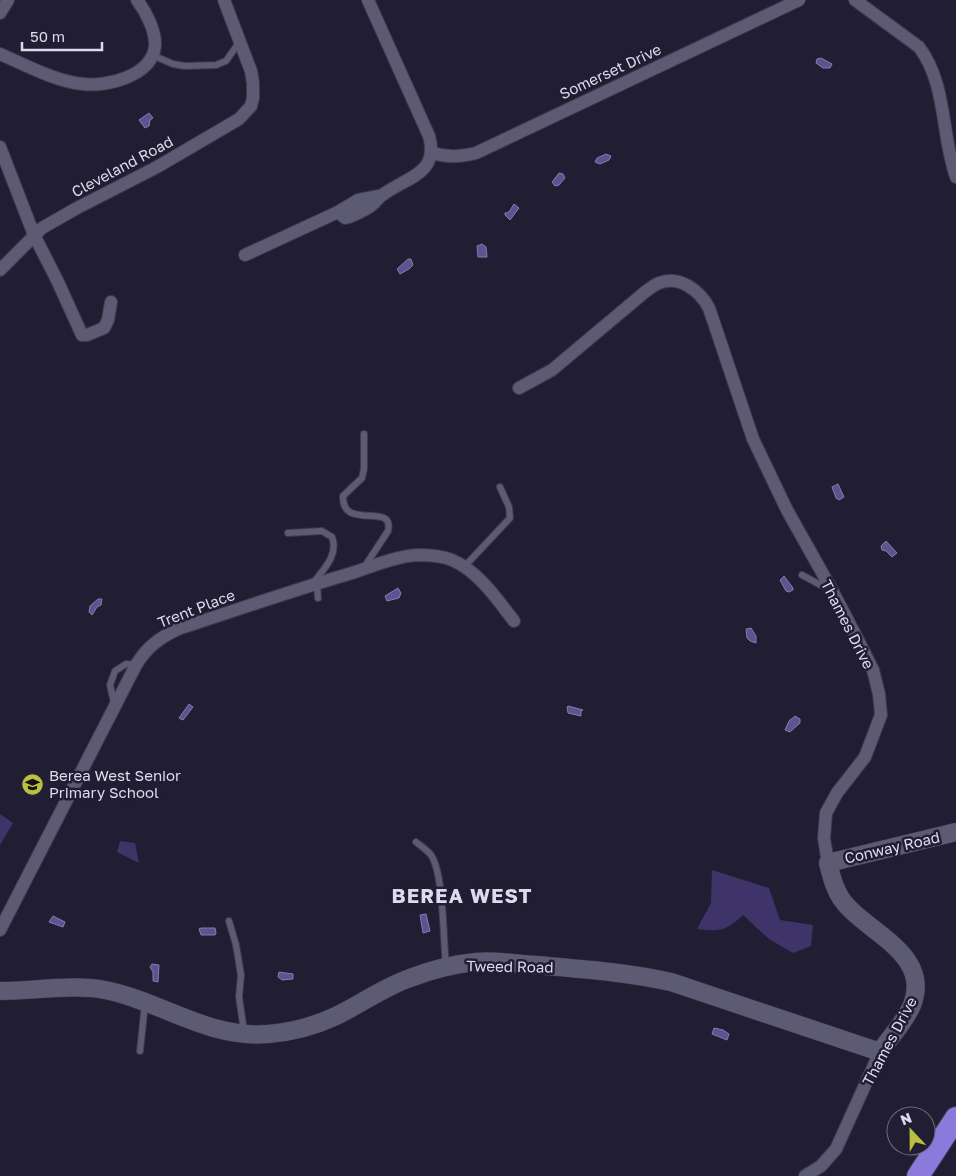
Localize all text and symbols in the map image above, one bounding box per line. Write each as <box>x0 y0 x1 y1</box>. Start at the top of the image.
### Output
scale bar <box>22 20 102 52</box>
text: 50 m <box>30 27 65 45</box>
street label: Somerset Drive <box>556 39 664 102</box>
street label: Cleveland Road <box>68 132 176 200</box>
street label: Thames Drive <box>818 576 878 672</box>
street label: Trent Place <box>155 585 237 631</box>
place label: Berea West Senior Primary School <box>49 766 181 801</box>
school or university icon: Berea West Senior Primary School <box>21 772 45 796</box>
street label: Conway Road <box>843 827 941 867</box>
district label: BEREA WEST <box>392 883 532 907</box>
street label: Tweed Road <box>466 956 554 976</box>
street label: Thames Drive <box>858 993 920 1088</box>
north arrow <box>886 1106 936 1156</box>
text: N <box>898 1109 914 1128</box>

